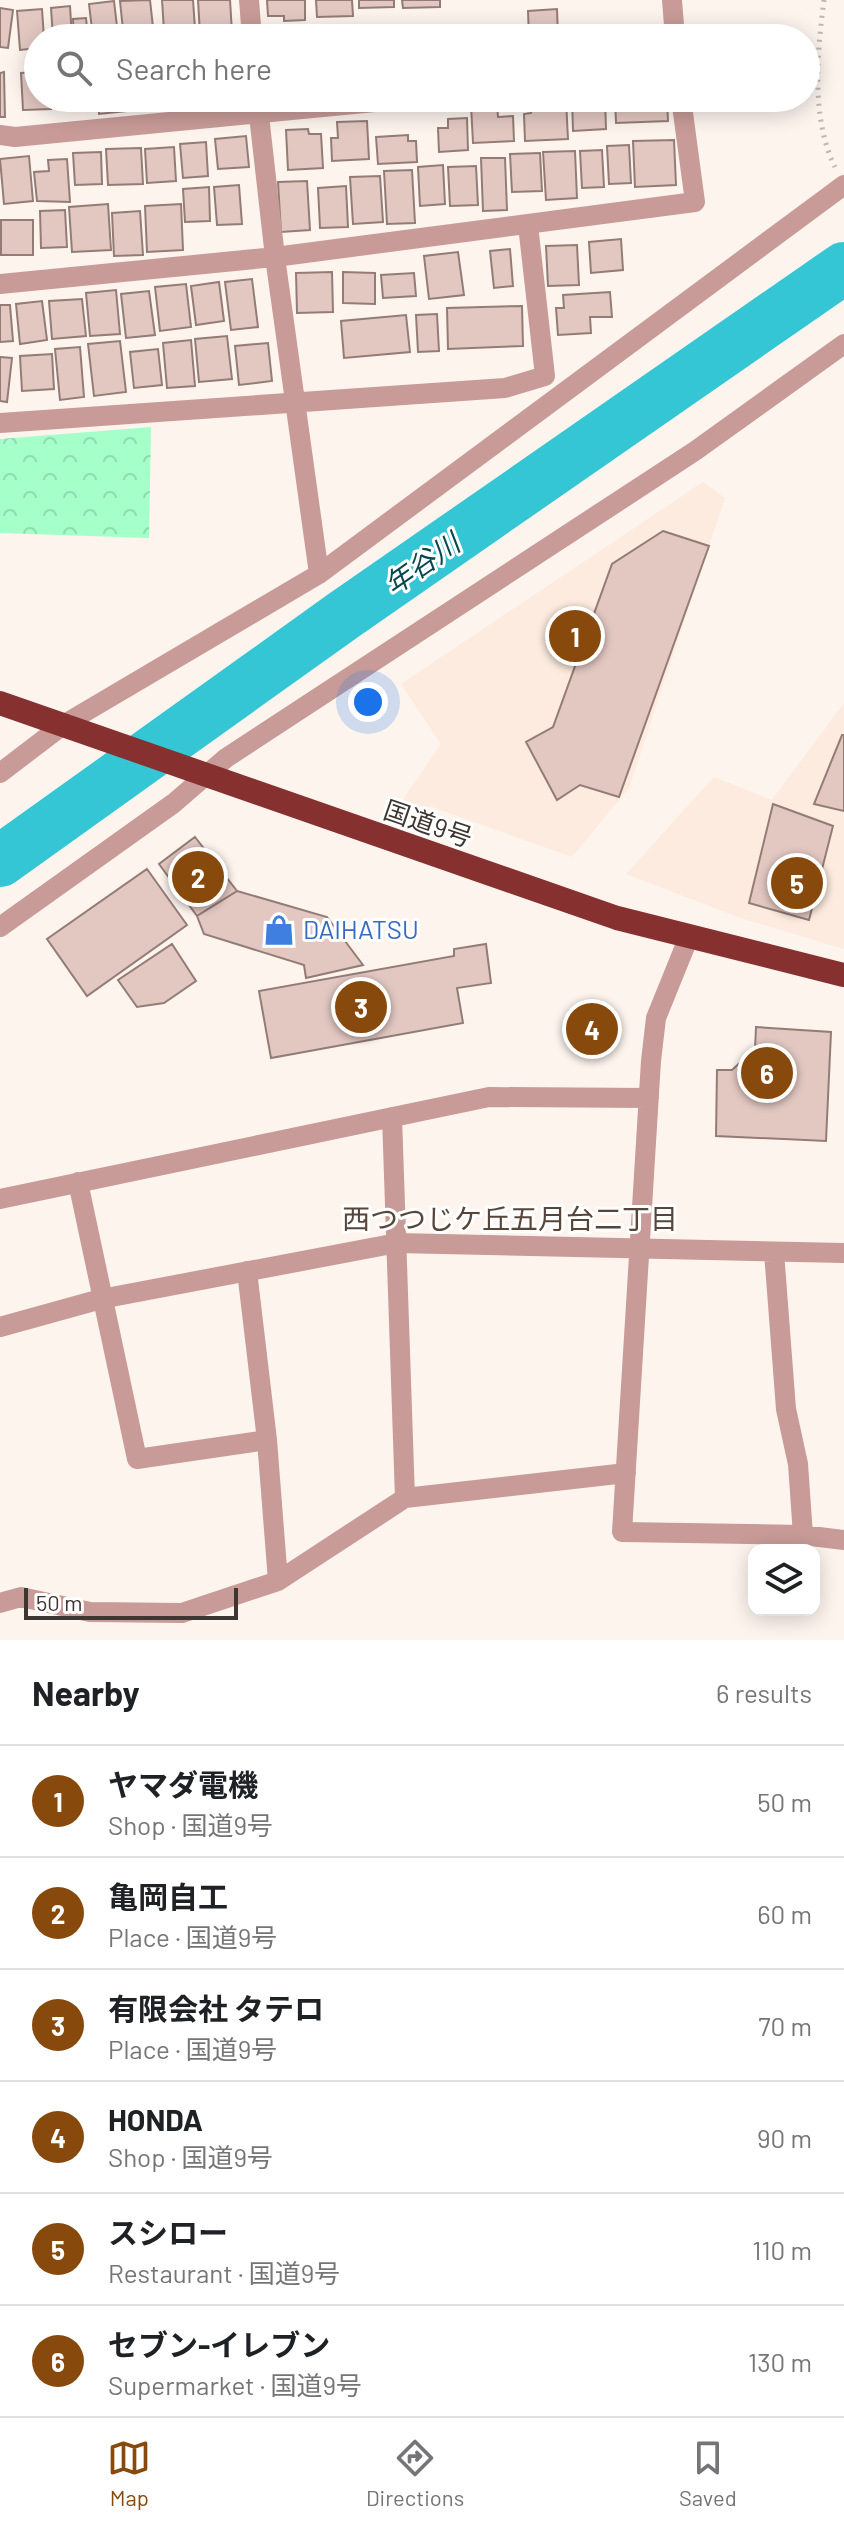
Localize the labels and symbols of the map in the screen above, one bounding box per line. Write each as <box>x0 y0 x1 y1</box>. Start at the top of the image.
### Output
water label: 年谷川 <box>377 523 468 601</box>
pin: 1 <box>549 606 601 666</box>
your location <box>348 682 388 722</box>
street label: 国道9号 <box>380 793 477 852</box>
pin: 2 <box>172 847 224 907</box>
pin: 5 <box>771 853 823 913</box>
shop icon: DAIHATSU <box>262 913 296 947</box>
place label: DAIHATSU <box>303 913 419 944</box>
pin: 3 <box>335 977 387 1037</box>
pin: 4 <box>566 999 618 1059</box>
pin: 6 <box>741 1043 793 1103</box>
district label: 西つつじケ丘五月台二丁目 <box>342 1201 678 1235</box>
scale bar <box>24 1584 238 1620</box>

